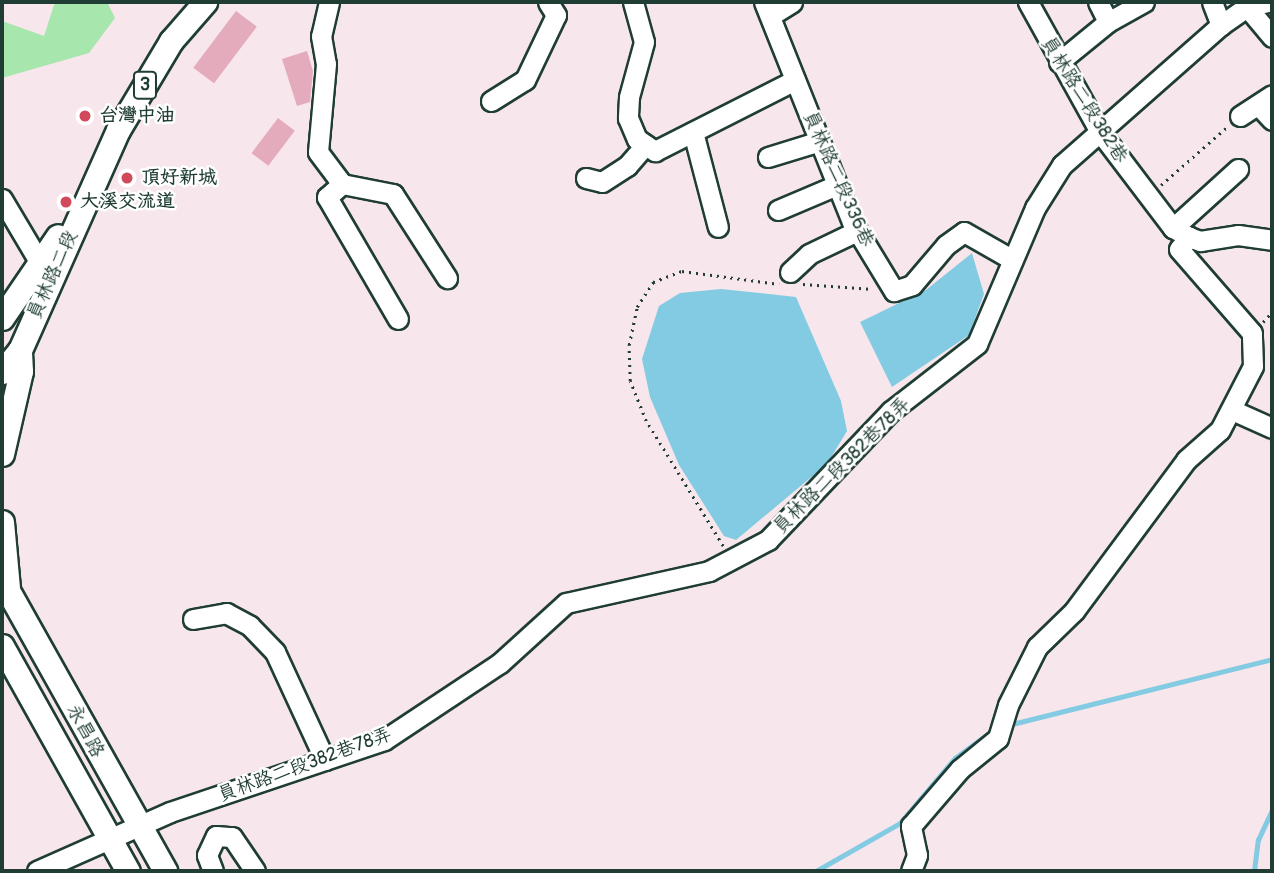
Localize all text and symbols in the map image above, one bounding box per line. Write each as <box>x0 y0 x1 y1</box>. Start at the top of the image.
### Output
street label: 員林路二段382巷 <box>1036 33 1132 167</box>
road number: 3 <box>133 70 157 100</box>
place label: 台灣中油 <box>99 105 175 127</box>
marker: 台灣中油 <box>77 108 93 124</box>
street label: 員林路二段336巷 <box>798 108 878 250</box>
place label: 頂好新城 <box>141 167 217 189</box>
marker: 頂好新城 <box>119 170 135 186</box>
place label: 大溪交流道 <box>80 191 175 213</box>
marker: 大溪交流道 <box>58 194 74 210</box>
street label: 員林路二段 <box>23 227 83 323</box>
street label: 員林路二段382巷78弄 <box>769 393 915 539</box>
street label: 永昌路 <box>62 700 108 762</box>
street label: 員林路二段382巷78弄 <box>215 723 395 807</box>

